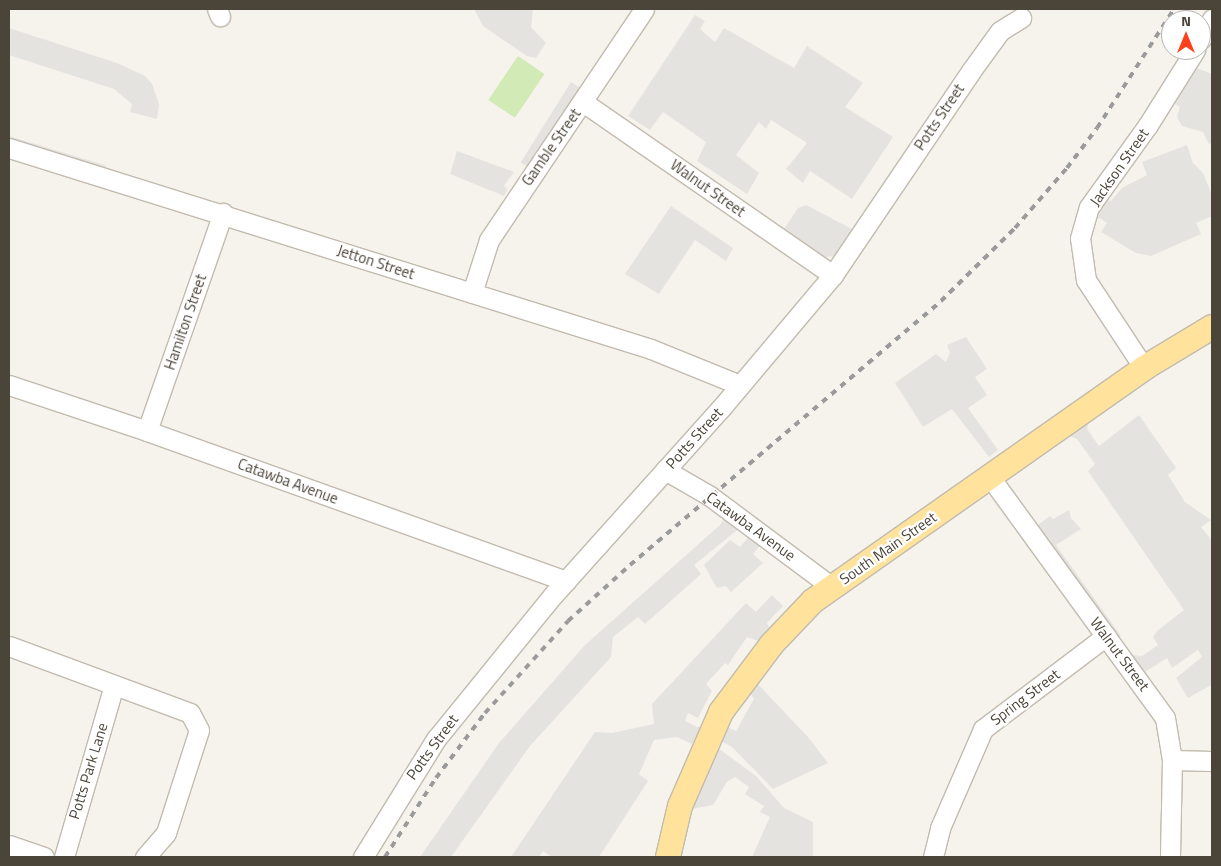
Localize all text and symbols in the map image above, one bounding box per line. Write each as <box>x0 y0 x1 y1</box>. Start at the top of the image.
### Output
north arrow <box>1161 10 1211 60</box>
text: N <box>1181 10 1191 31</box>
street label: Potts Street <box>910 80 968 154</box>
street label: Gamble Street <box>518 105 584 189</box>
street label: Jackson Street <box>1086 125 1152 209</box>
street label: Walnut Street <box>667 156 749 220</box>
street label: Jetton Street <box>335 241 417 283</box>
street label: Hamilton Street <box>160 272 210 372</box>
street label: Potts Street <box>662 404 726 472</box>
street label: Catawba Avenue <box>235 454 341 508</box>
street label: Catawba Avenue <box>703 488 799 564</box>
street label: South Main Street <box>836 508 940 588</box>
street label: Walnut Street <box>1087 614 1153 694</box>
street label: Spring Street <box>987 665 1063 729</box>
street label: Potts Street <box>402 711 462 783</box>
street label: Potts Park Lane <box>65 721 111 821</box>

